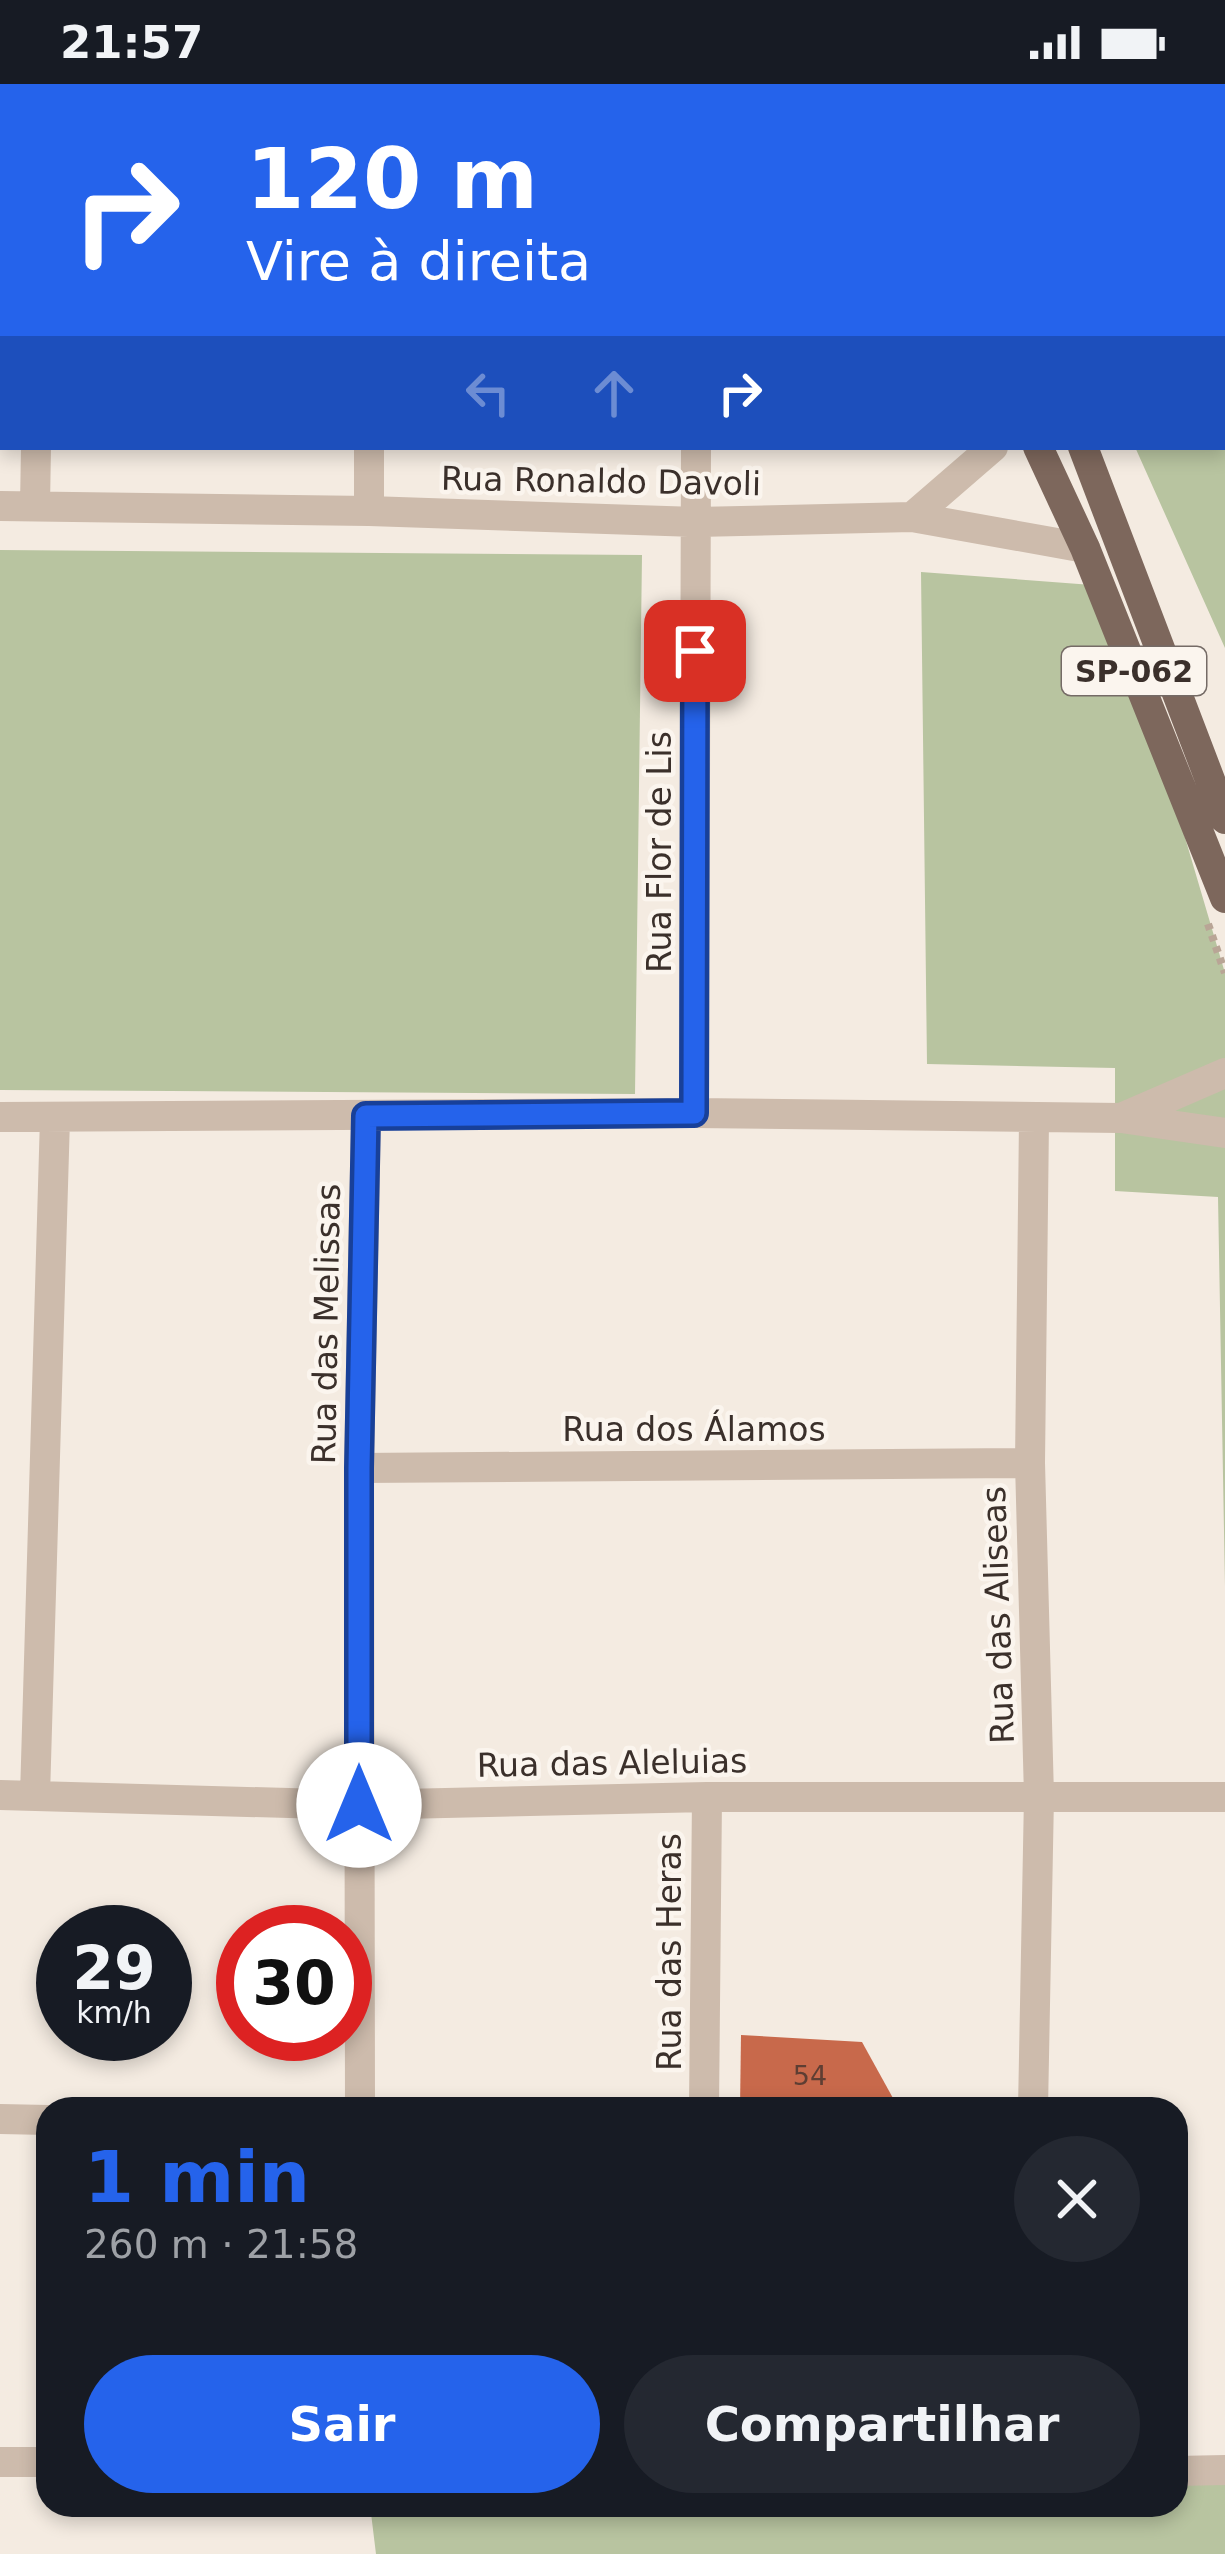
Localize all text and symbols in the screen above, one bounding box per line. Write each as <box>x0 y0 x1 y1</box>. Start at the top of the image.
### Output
text: 21:57 <box>60 16 203 69</box>
text: 120 m <box>246 130 538 228</box>
icon: right <box>48 132 204 288</box>
text: Vire à direita <box>246 230 591 293</box>
icon: left <box>455 360 521 426</box>
icon: ahead <box>581 360 647 426</box>
icon: right <box>707 360 773 426</box>
street label: Rua Ronaldo Davoli <box>441 459 761 503</box>
pin <box>644 600 746 702</box>
icon: arrive <box>662 618 728 684</box>
road number: SP-062 <box>1062 647 1206 695</box>
street label: Rua Flor de Lis <box>640 731 679 973</box>
street label: Rua das Melissas <box>304 1183 348 1465</box>
street label: Rua dos Álamos <box>562 1409 826 1449</box>
street label: Rua das Aliseas <box>974 1486 1022 1744</box>
street label: Rua das Aleluias <box>476 1741 748 1785</box>
position arrow <box>296 1742 422 1868</box>
street label: Rua das Heras <box>650 1833 689 2071</box>
speed limit sign: 30 <box>216 1905 372 2061</box>
text: 29 <box>72 1933 156 2003</box>
text: km/h <box>76 1995 152 2030</box>
house number: 54 <box>793 2060 827 2091</box>
text: 1 min <box>84 2135 310 2219</box>
button: close <box>1014 2136 1140 2262</box>
text: 260 m · 21:58 <box>84 2222 358 2267</box>
button: Sair <box>84 2355 600 2493</box>
button: Compartilhar <box>624 2355 1140 2493</box>

